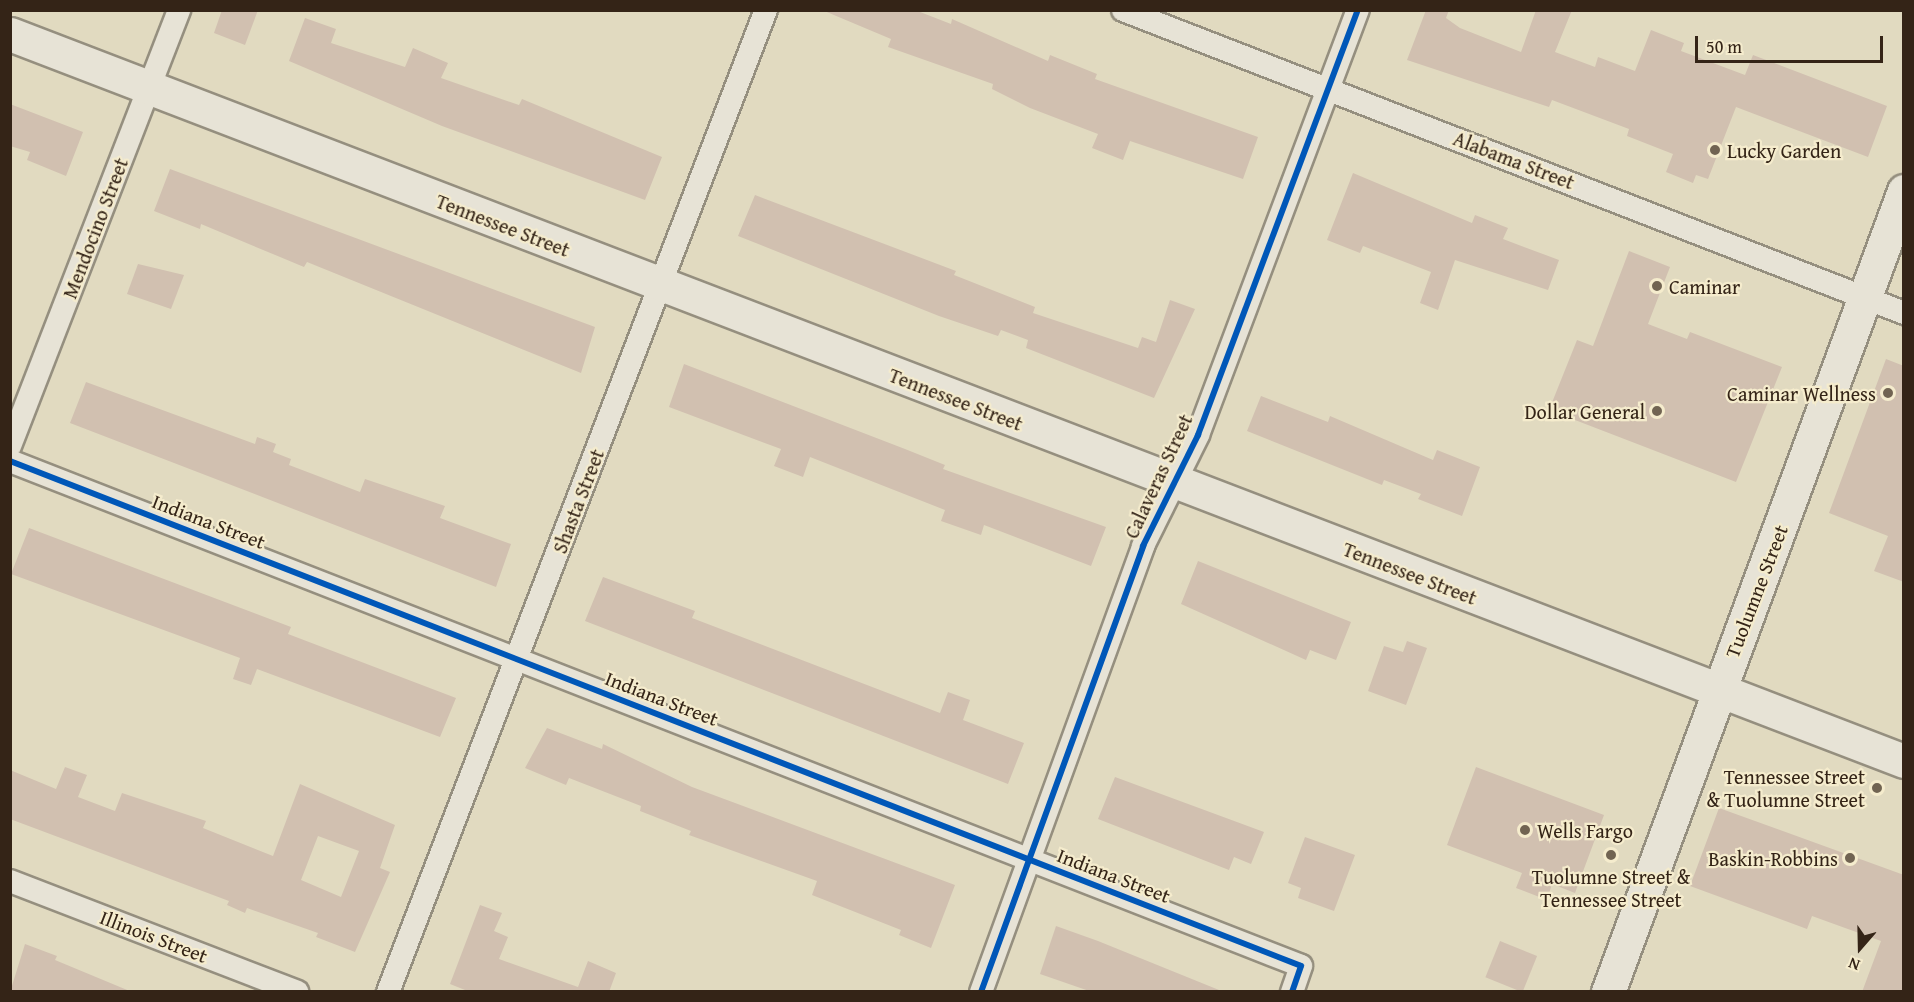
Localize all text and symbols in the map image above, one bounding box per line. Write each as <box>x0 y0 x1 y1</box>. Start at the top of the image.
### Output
scale bar <box>1698 24 1886 62</box>
text: 50 m <box>1706 33 1742 60</box>
street label: Alabama Street <box>1450 126 1578 194</box>
place label: Lucky Garden <box>1727 138 1841 162</box>
marker: Lucky Garden <box>1708 143 1722 157</box>
street label: Mendocino Street <box>57 154 133 302</box>
street label: Tennessee Street <box>433 188 573 262</box>
place label: Caminar <box>1669 274 1740 298</box>
marker: Caminar <box>1650 279 1664 293</box>
street label: Tennessee Street <box>886 362 1026 436</box>
place label: Caminar Wellness <box>1727 381 1876 405</box>
marker: Caminar Wellness <box>1881 386 1895 400</box>
place label: Dollar General <box>1524 399 1645 423</box>
marker: Dollar General <box>1650 404 1664 418</box>
street label: Calaveras Street <box>1119 410 1197 542</box>
street label: Shasta Street <box>547 445 609 557</box>
street label: Indiana Street <box>149 489 269 553</box>
street label: Tuolumne Street <box>1720 521 1792 661</box>
street label: Tennessee Street <box>1340 536 1480 610</box>
street label: Indiana Street <box>602 666 722 730</box>
place label: Tennessee Street & Tuolumne Street <box>1706 765 1865 812</box>
marker: Tennessee Street & Tuolumne Street <box>1870 781 1884 795</box>
place label: Wells Fargo <box>1537 818 1633 842</box>
marker: Wells Fargo <box>1518 823 1532 837</box>
street label: Indiana Street <box>1054 843 1174 907</box>
place label: Baskin-Robbins <box>1708 846 1838 870</box>
marker: Tuolumne Street & Tennessee Street <box>1604 848 1618 862</box>
marker: Baskin-Robbins <box>1843 851 1857 865</box>
place label: Tuolumne Street & Tennessee Street <box>1532 864 1690 911</box>
street label: Illinois Street <box>97 905 211 967</box>
north arrow <box>1830 918 1890 978</box>
text: N <box>1845 952 1863 978</box>

